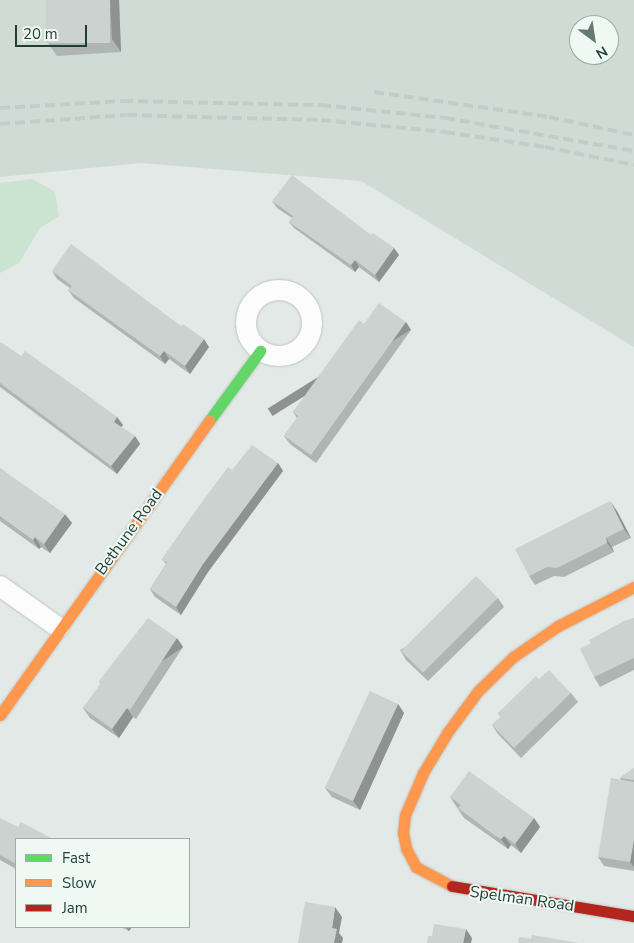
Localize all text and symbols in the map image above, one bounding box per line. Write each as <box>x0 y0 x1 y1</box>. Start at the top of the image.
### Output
scale bar <box>18 15 90 47</box>
north arrow <box>569 15 619 65</box>
text: 20 m <box>23 24 58 44</box>
text: N <box>592 42 611 63</box>
street label: Bethune Road <box>91 485 167 579</box>
legend <box>15 838 190 928</box>
text: Fast <box>62 848 90 868</box>
text: Slow <box>62 873 96 893</box>
street label: Spelman Road <box>469 882 575 916</box>
text: Jam <box>62 898 88 918</box>

